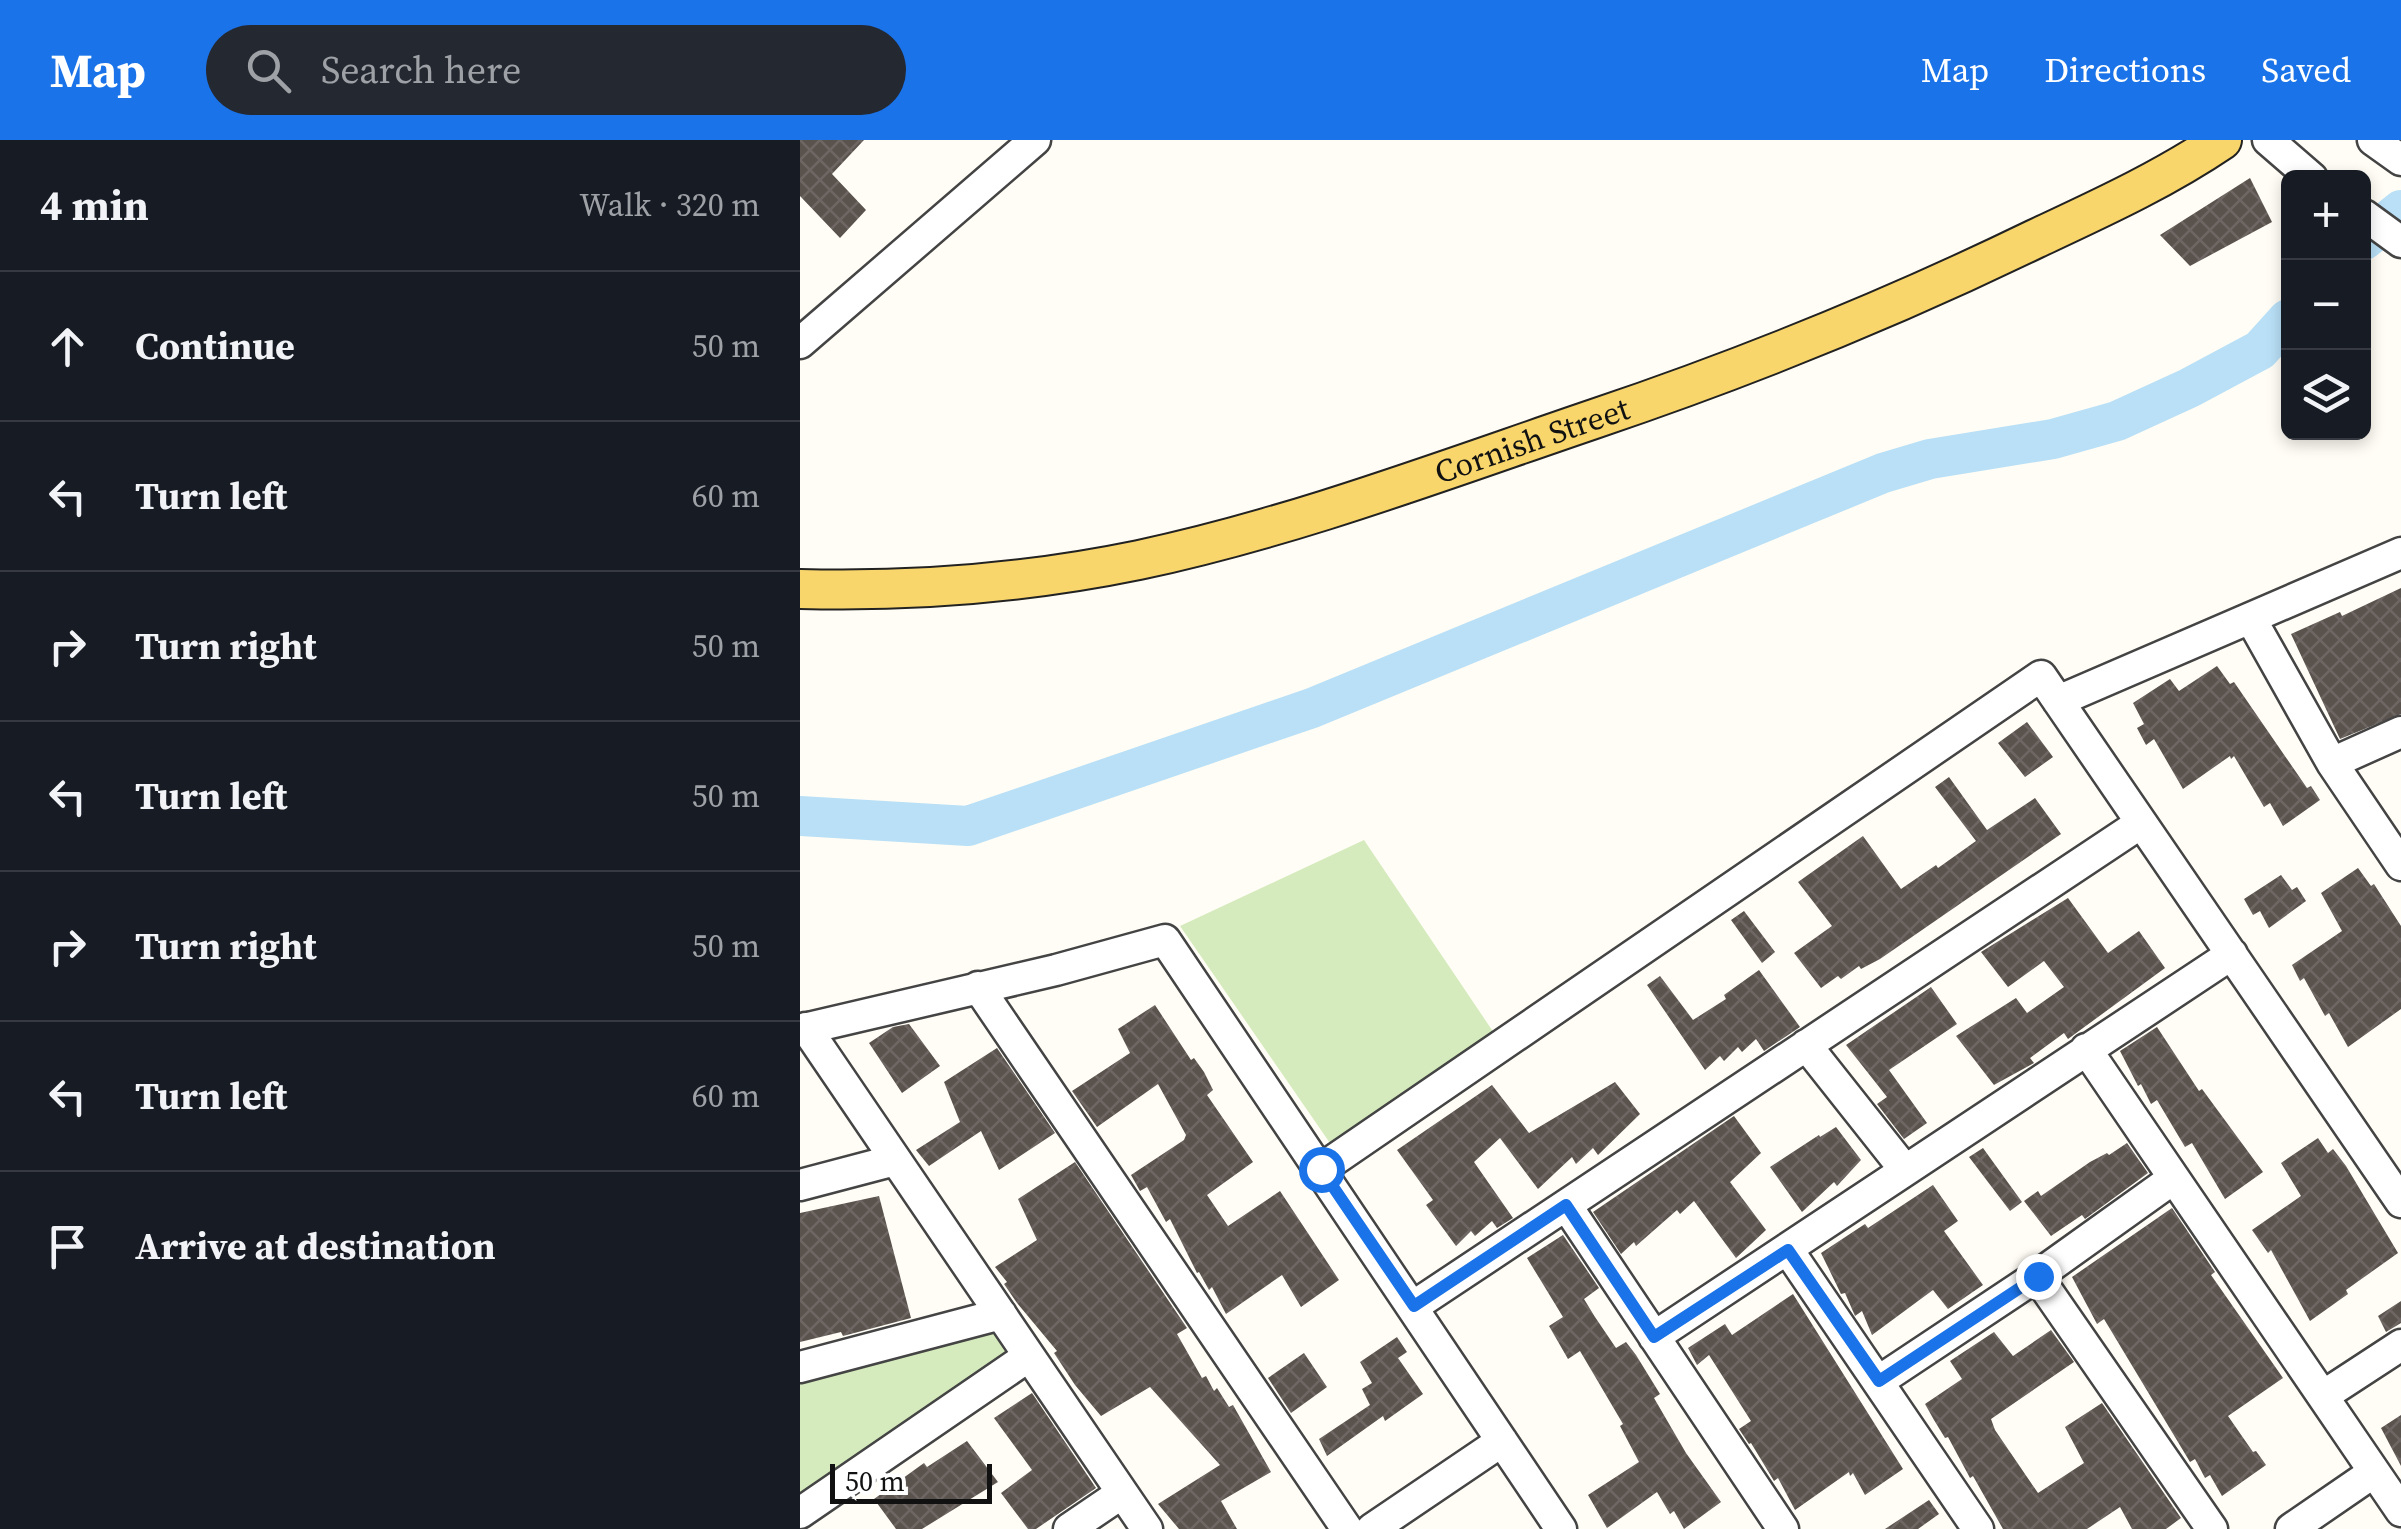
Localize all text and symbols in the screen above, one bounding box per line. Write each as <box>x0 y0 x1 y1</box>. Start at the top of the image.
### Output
search box <box>206 25 906 115</box>
text: Map <box>50 37 146 103</box>
icon: search <box>241 43 296 98</box>
text: Search here <box>321 44 521 96</box>
text: Map <box>1921 46 1989 94</box>
text: Directions <box>2044 46 2206 94</box>
text: Saved <box>2261 46 2351 94</box>
map controls <box>2281 170 2371 440</box>
button: + <box>2281 170 2371 260</box>
text: 4 min <box>40 176 149 234</box>
text: Walk · 320 m <box>579 183 760 227</box>
button: − <box>2281 260 2371 350</box>
icon: ahead <box>40 319 95 374</box>
text: Continue <box>135 320 295 372</box>
text: 50 m <box>692 324 760 368</box>
button: layers <box>2281 350 2371 440</box>
street label: Cornish Street <box>1429 386 1636 494</box>
icon: left <box>40 469 95 524</box>
text: Turn left <box>135 470 287 522</box>
text: 60 m <box>692 474 760 518</box>
icon: right <box>40 619 95 674</box>
text: Turn right <box>135 620 317 672</box>
text: 50 m <box>692 624 760 668</box>
icon: left <box>40 769 95 824</box>
text: Turn left <box>135 770 287 822</box>
text: 50 m <box>692 774 760 818</box>
icon: right <box>40 919 95 974</box>
text: Turn right <box>135 920 317 972</box>
text: 50 m <box>692 924 760 968</box>
icon: left <box>40 1069 95 1124</box>
text: Turn left <box>135 1070 287 1122</box>
text: 60 m <box>692 1074 760 1118</box>
route start <box>1299 1147 1345 1193</box>
icon: arrive <box>40 1219 95 1274</box>
text: Arrive at destination <box>135 1220 496 1272</box>
route end <box>2016 1254 2062 1300</box>
scale bar <box>830 1459 992 1504</box>
text: 50 m <box>845 1462 905 1500</box>

